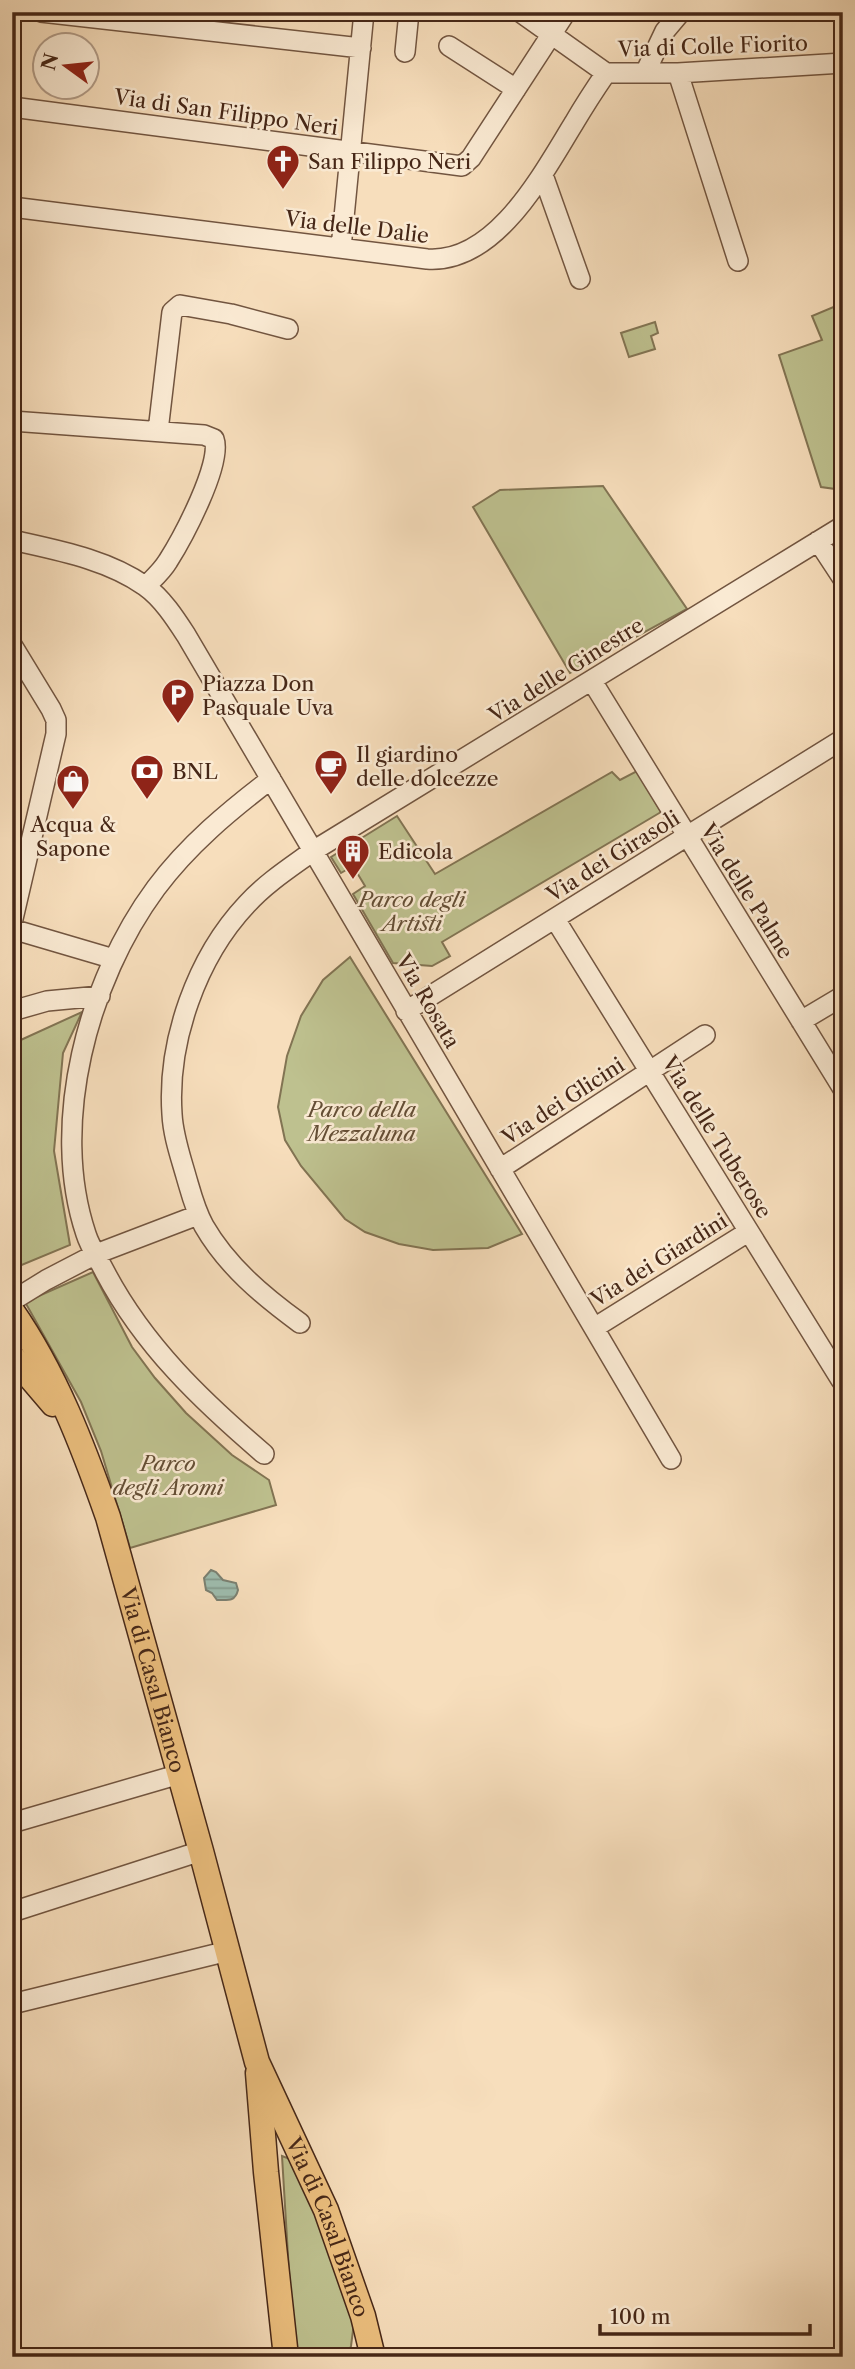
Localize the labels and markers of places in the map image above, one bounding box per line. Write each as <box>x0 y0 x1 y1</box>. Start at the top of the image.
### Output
church icon: San Filippo Neri <box>264 142 302 191</box>
place label: San Filippo Neri <box>308 149 471 174</box>
place label: Piazza Don Pasquale Uva <box>202 671 335 720</box>
parking icon: Piazza Don Pasquale Uva <box>159 676 197 725</box>
place label: Il giardino delle dolcezze <box>356 742 498 791</box>
cafe icon: Il giardino delle dolcezze <box>312 747 350 796</box>
bank icon: BNL <box>128 752 166 801</box>
place label: BNL <box>172 759 218 784</box>
shop icon: Acqua & Sapone <box>54 762 92 811</box>
place label: Acqua & Sapone <box>29 812 116 861</box>
building icon: Edicola <box>334 832 372 881</box>
place label: Edicola <box>378 839 454 864</box>

